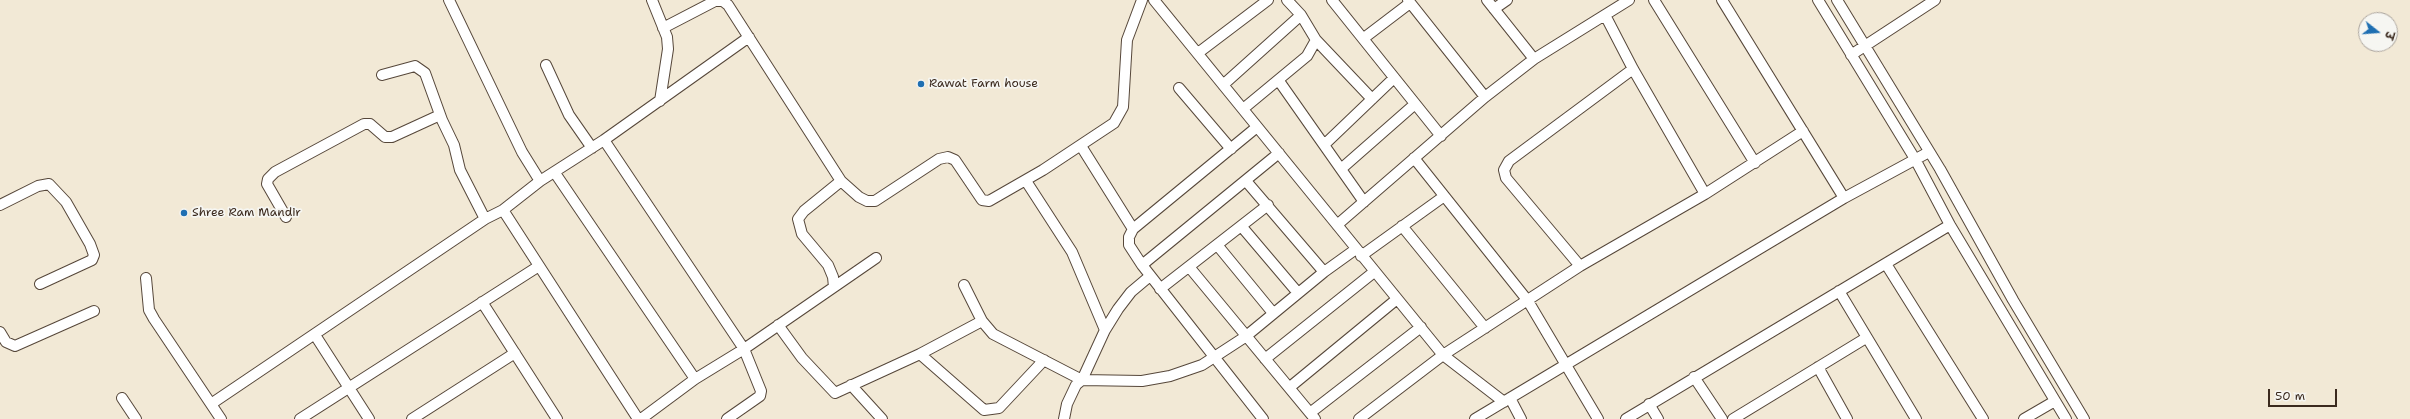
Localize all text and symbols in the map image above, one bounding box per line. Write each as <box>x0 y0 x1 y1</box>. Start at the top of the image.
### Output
north arrow <box>2358 12 2398 52</box>
text: उ <box>2381 30 2397 41</box>
place label: Rawat Farm house <box>929 77 1038 91</box>
marker: Rawat Farm house <box>916 79 926 89</box>
place label: Shree Ram Mandir <box>192 206 301 220</box>
marker: Shree Ram Mandir <box>179 208 189 218</box>
scale bar <box>2270 381 2339 407</box>
text: 50 m <box>2275 388 2305 404</box>

